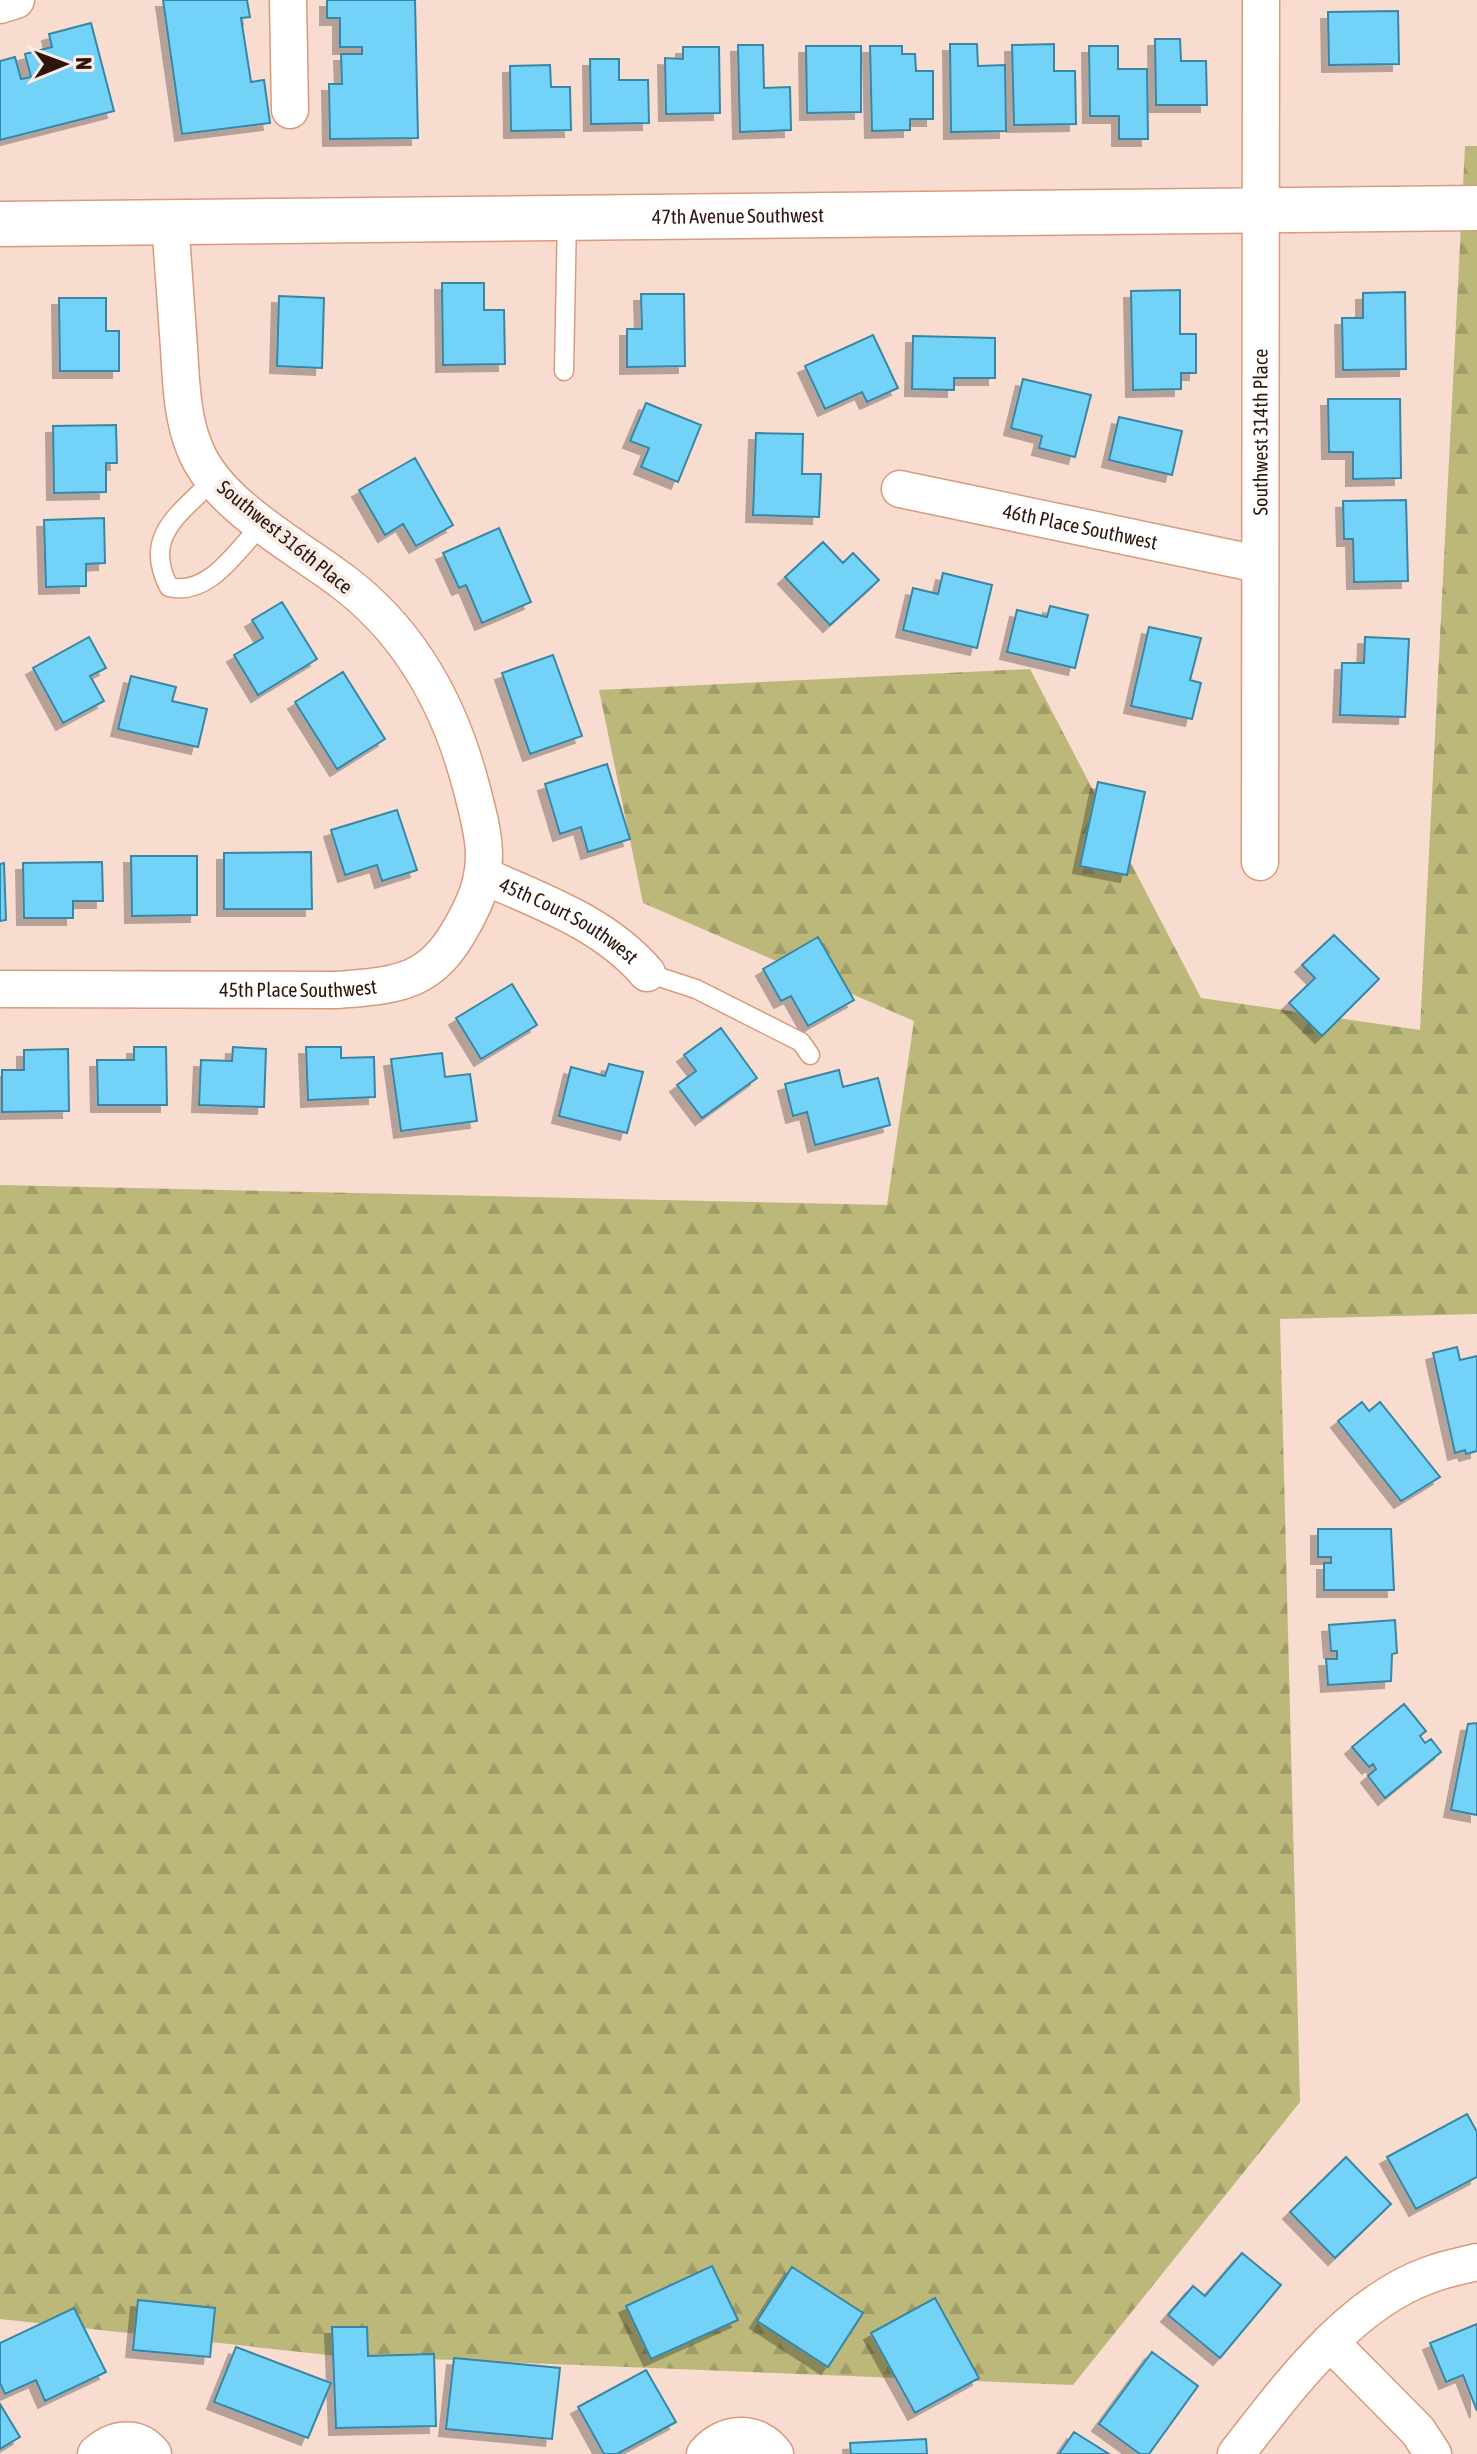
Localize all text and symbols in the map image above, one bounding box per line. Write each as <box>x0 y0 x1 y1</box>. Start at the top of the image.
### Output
north arrow <box>24 24 104 104</box>
text: N <box>71 57 97 70</box>
street label: 47th Avenue Southwest <box>652 203 824 228</box>
street label: Southwest 314th Place <box>1248 349 1272 515</box>
street label: Southwest 316th Place <box>213 475 357 598</box>
street label: 46th Place Southwest <box>1001 499 1160 554</box>
street label: 45th Court Southwest <box>496 872 643 968</box>
street label: 45th Place Southwest <box>219 974 378 1001</box>

